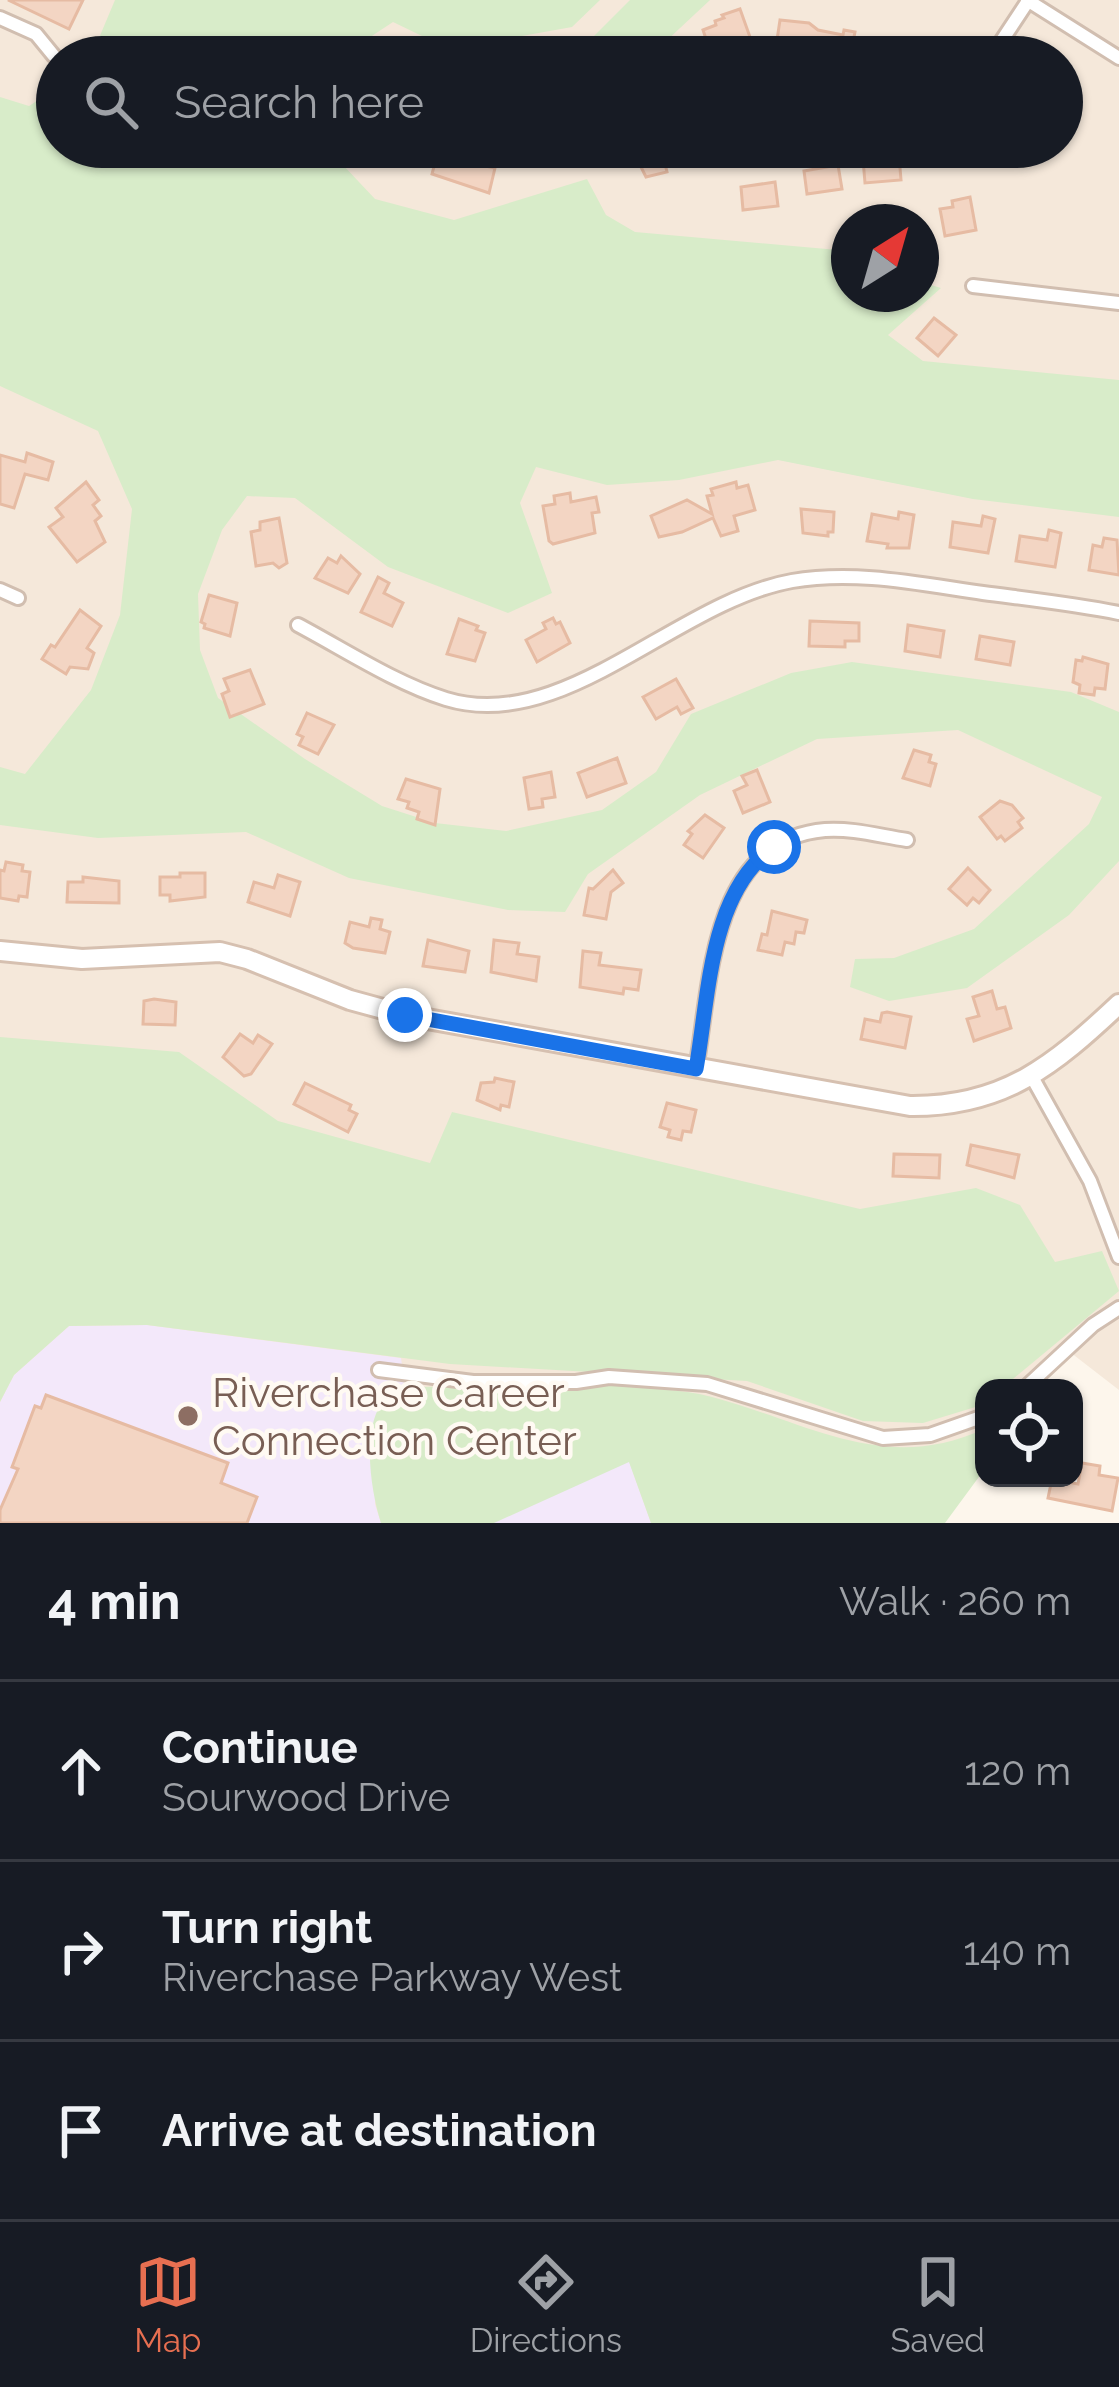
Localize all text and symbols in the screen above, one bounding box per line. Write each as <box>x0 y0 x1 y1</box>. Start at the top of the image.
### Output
search box <box>36 36 1083 168</box>
icon: search <box>78 69 144 135</box>
text: Search here <box>174 76 424 129</box>
north arrow <box>831 204 939 312</box>
route start <box>747 820 801 874</box>
route end <box>378 988 432 1042</box>
place label: Riverchase Career Connection Center <box>212 1368 577 1465</box>
map controls <box>975 1379 1083 1487</box>
button: locate <box>975 1379 1083 1487</box>
marker: Riverchase Career Connection Center <box>175 1403 201 1429</box>
text: 4 min <box>48 1571 181 1631</box>
text: Walk · 260 m <box>839 1578 1071 1624</box>
text: Continue <box>162 1721 358 1774</box>
icon: ahead <box>48 1738 114 1804</box>
text: 120 m <box>964 1748 1071 1794</box>
text: Sourwood Drive <box>162 1774 450 1820</box>
text: Turn right <box>162 1901 372 1954</box>
icon: right <box>48 1918 114 1984</box>
text: 140 m <box>963 1928 1071 1974</box>
text: Riverchase Parkway West <box>162 1954 622 2000</box>
icon: arrive <box>48 2098 114 2164</box>
text: Arrive at destination <box>162 2104 597 2157</box>
tab: Map <box>134 2249 201 2360</box>
tab: Directions <box>470 2249 622 2360</box>
tab: Saved <box>890 2249 985 2360</box>

